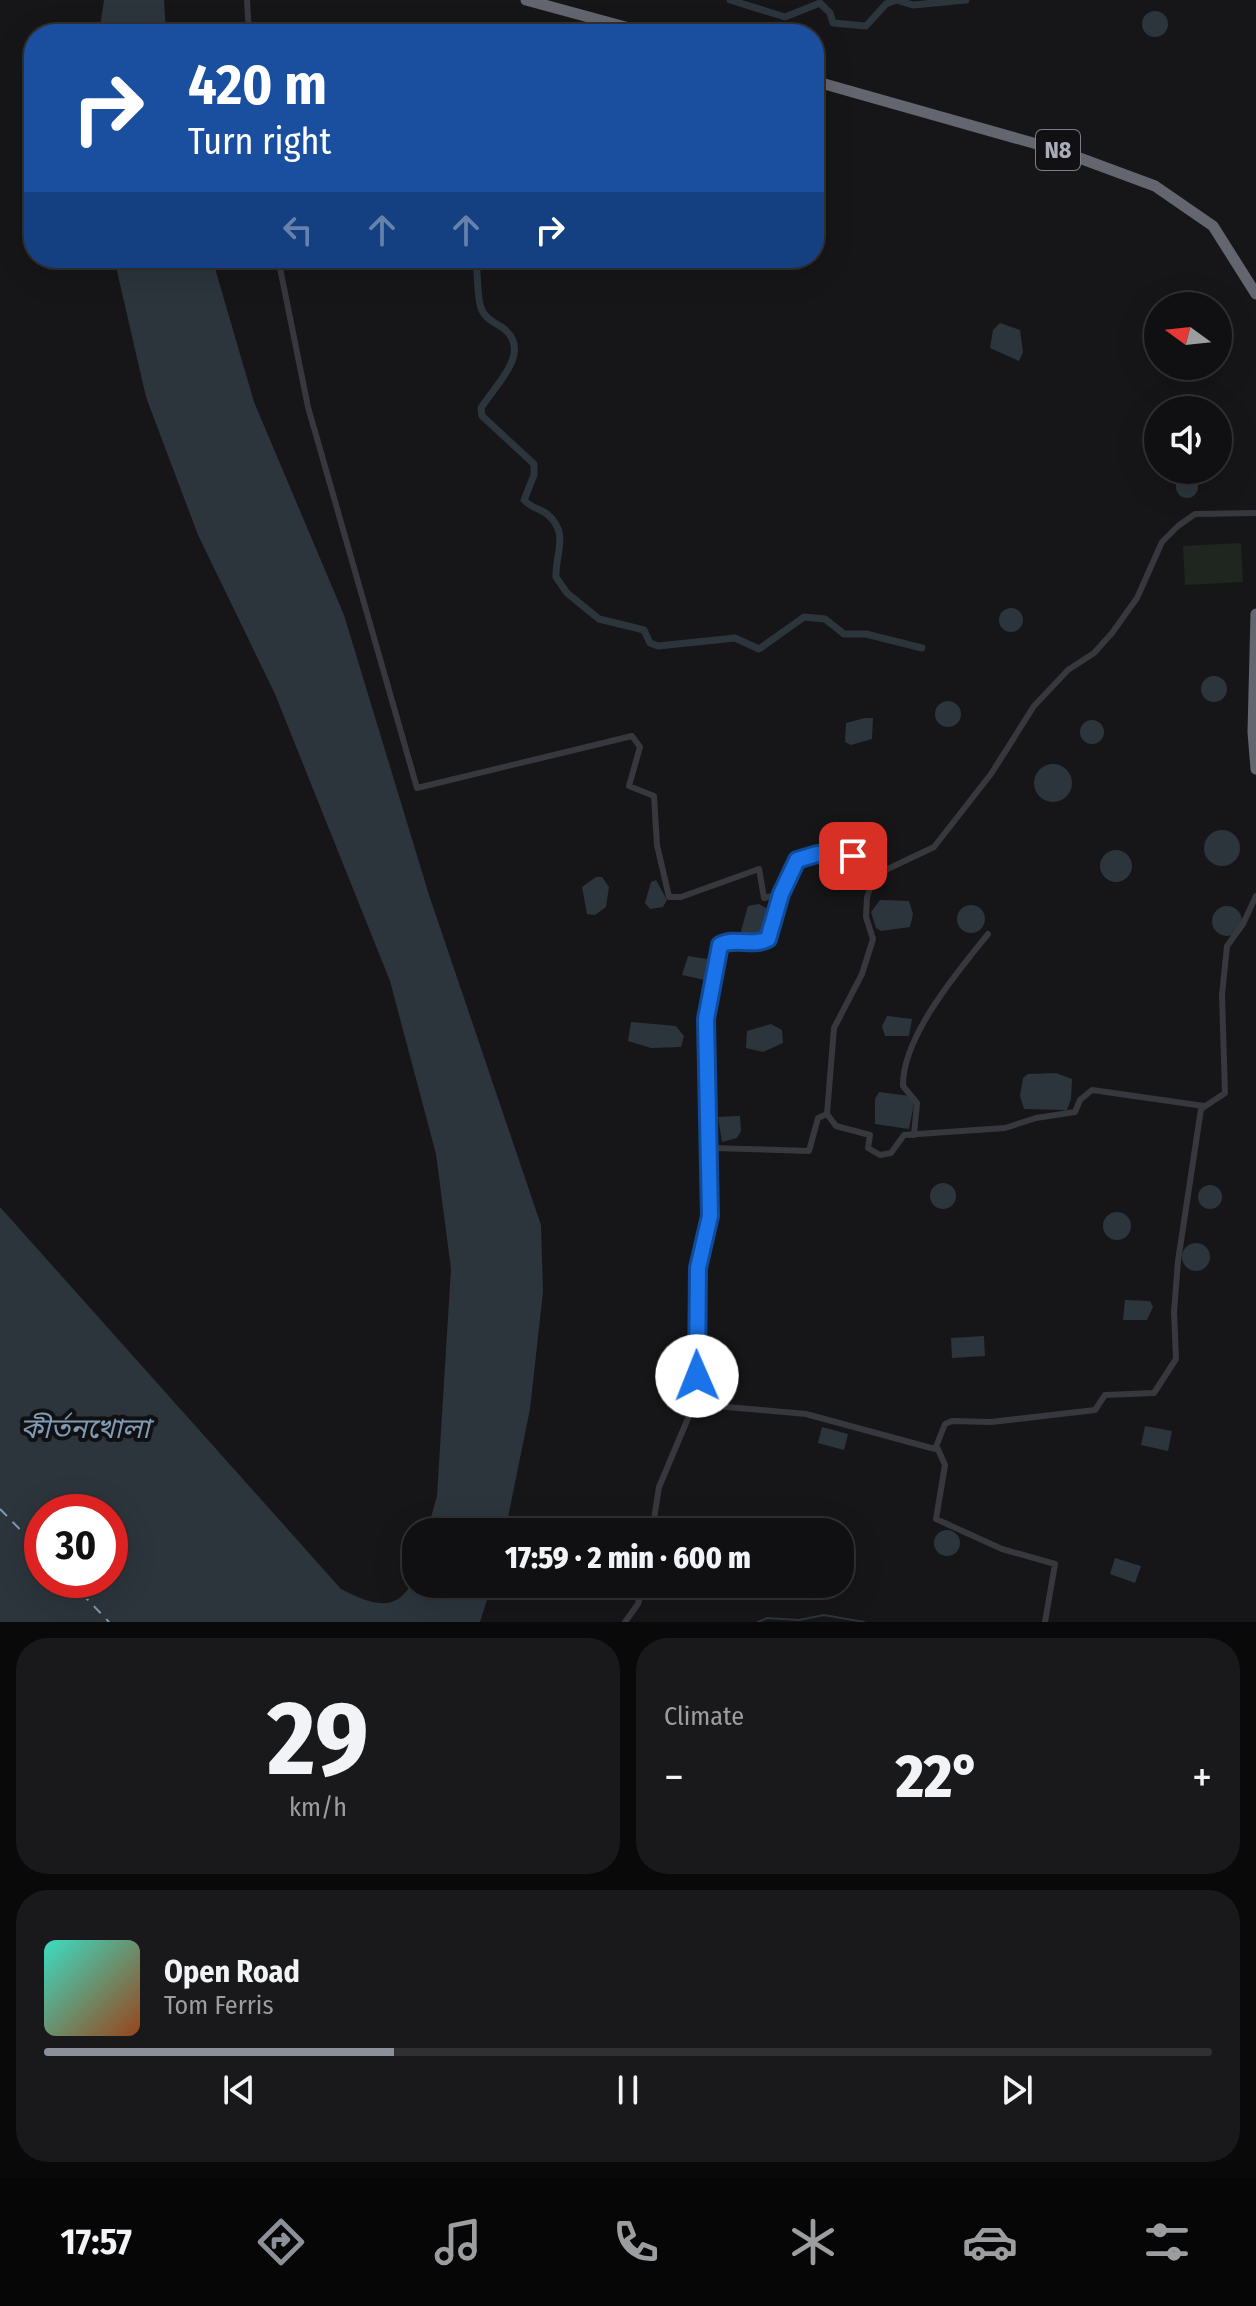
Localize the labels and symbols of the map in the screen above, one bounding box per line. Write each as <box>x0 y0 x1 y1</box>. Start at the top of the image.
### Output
road number: N8 <box>1036 130 1080 170</box>
north arrow <box>1144 292 1232 380</box>
pin <box>819 822 887 890</box>
position arrow <box>655 1334 739 1418</box>
water label: কীর্তনখোলা <box>20 1412 155 1445</box>
speed limit sign: 30 <box>24 1494 128 1598</box>

